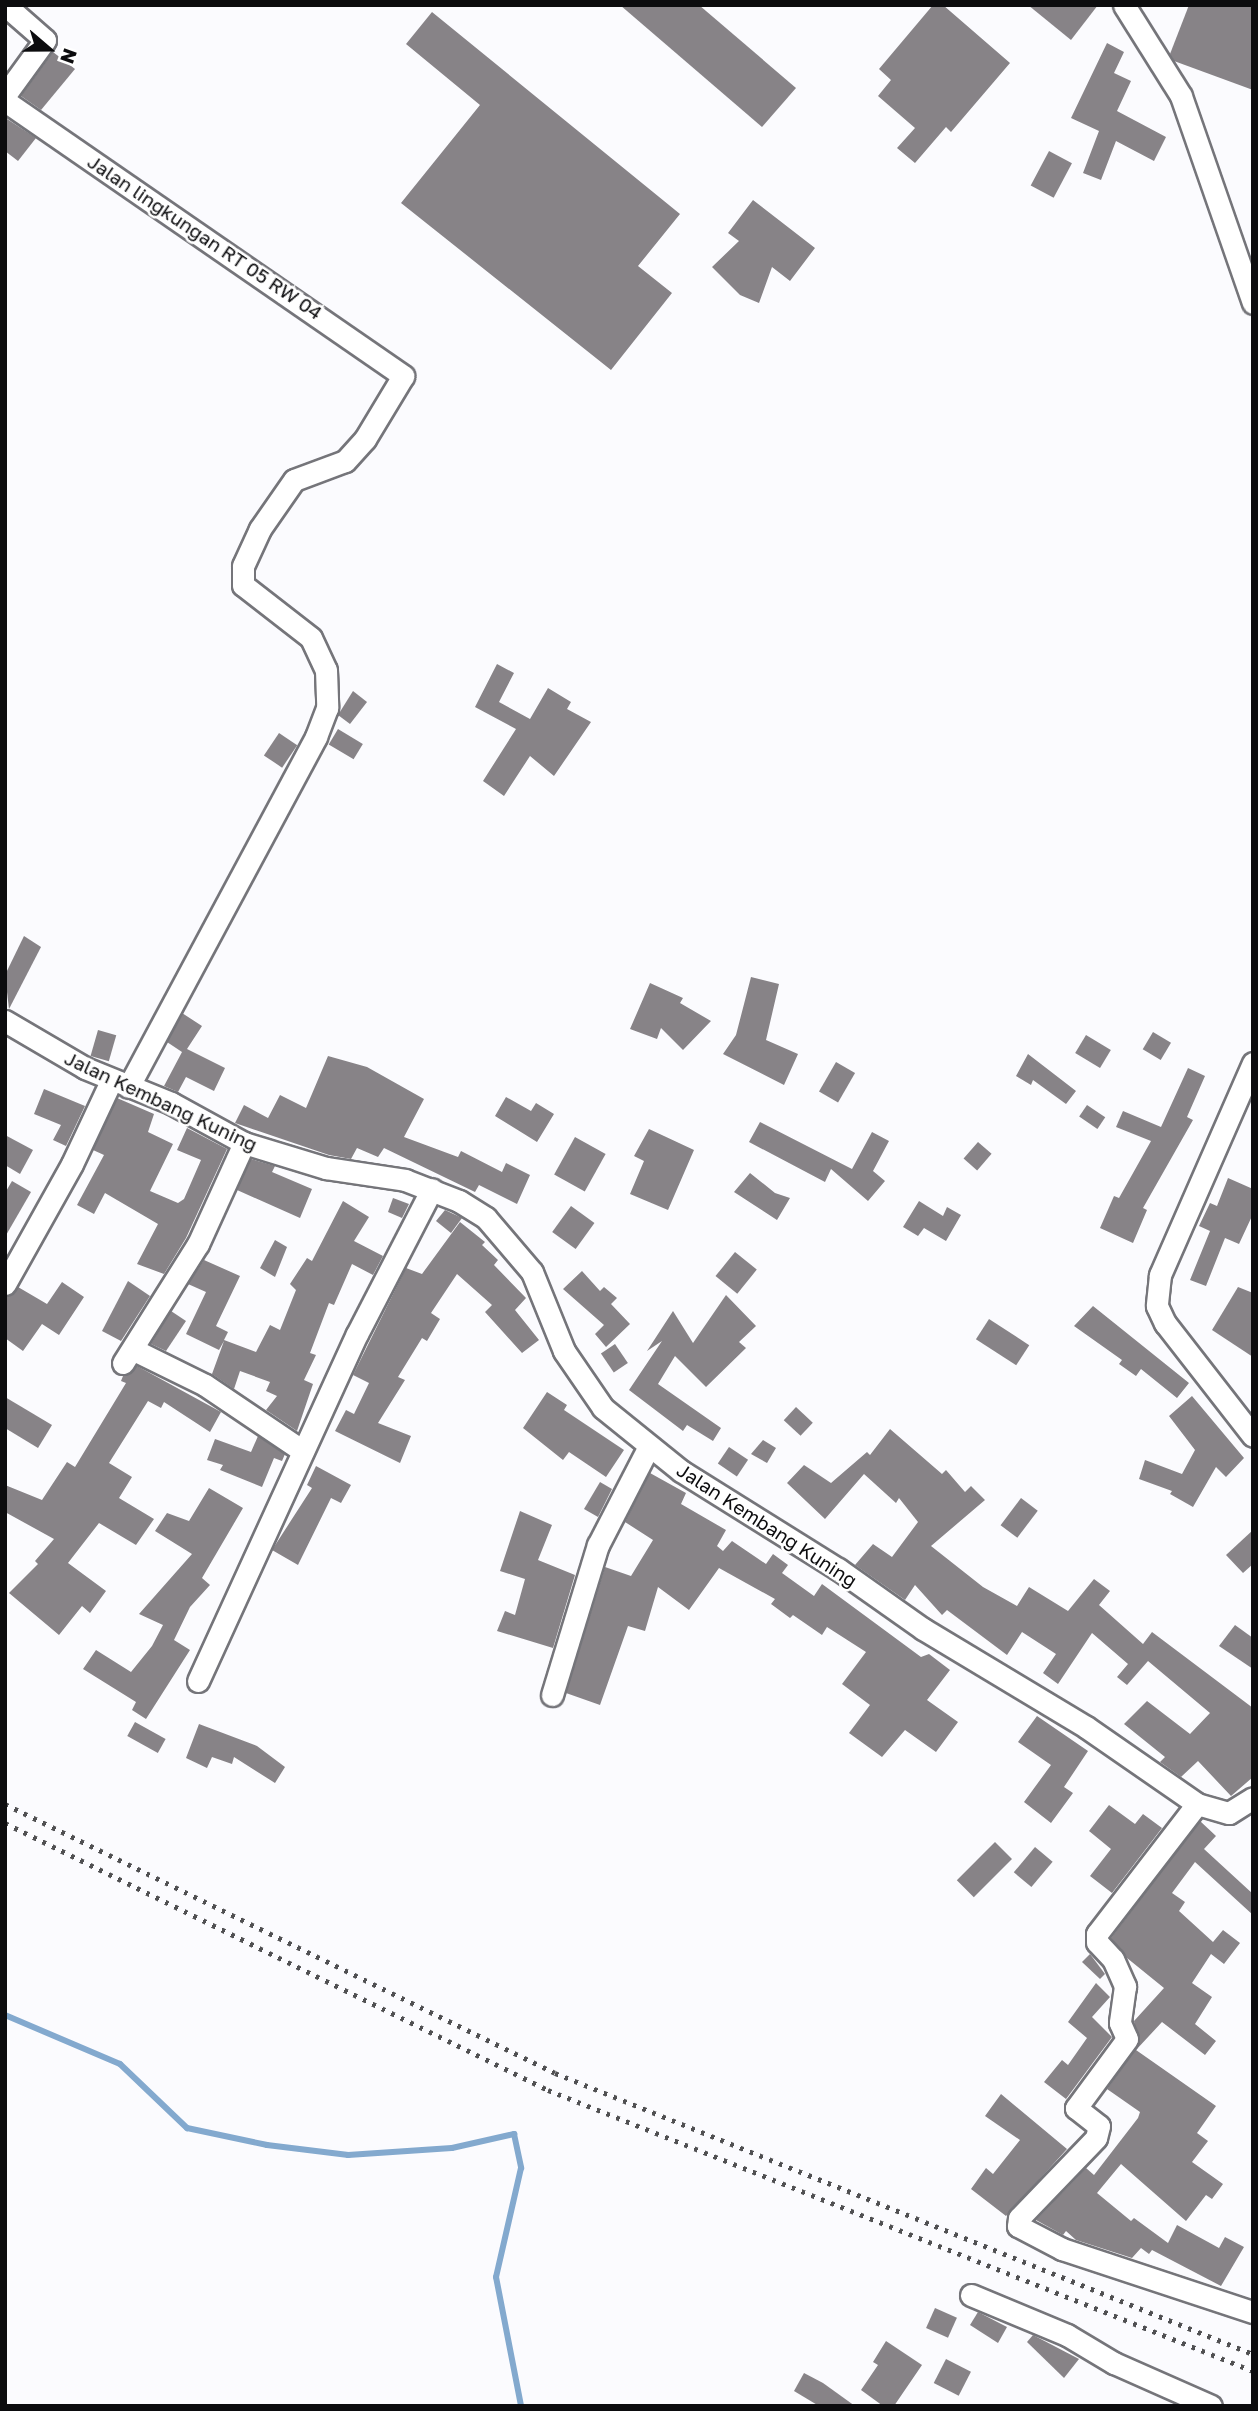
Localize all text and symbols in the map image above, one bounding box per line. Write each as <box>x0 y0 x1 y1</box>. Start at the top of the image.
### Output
north arrow <box>14 14 84 84</box>
text: N <box>56 46 82 67</box>
street label: Jalan lingkungan RT 05 RW 04 <box>83 150 327 324</box>
street label: Jalan Kembang Kuning <box>61 1046 261 1156</box>
street label: Jalan Kembang Kuning <box>673 1458 861 1592</box>

